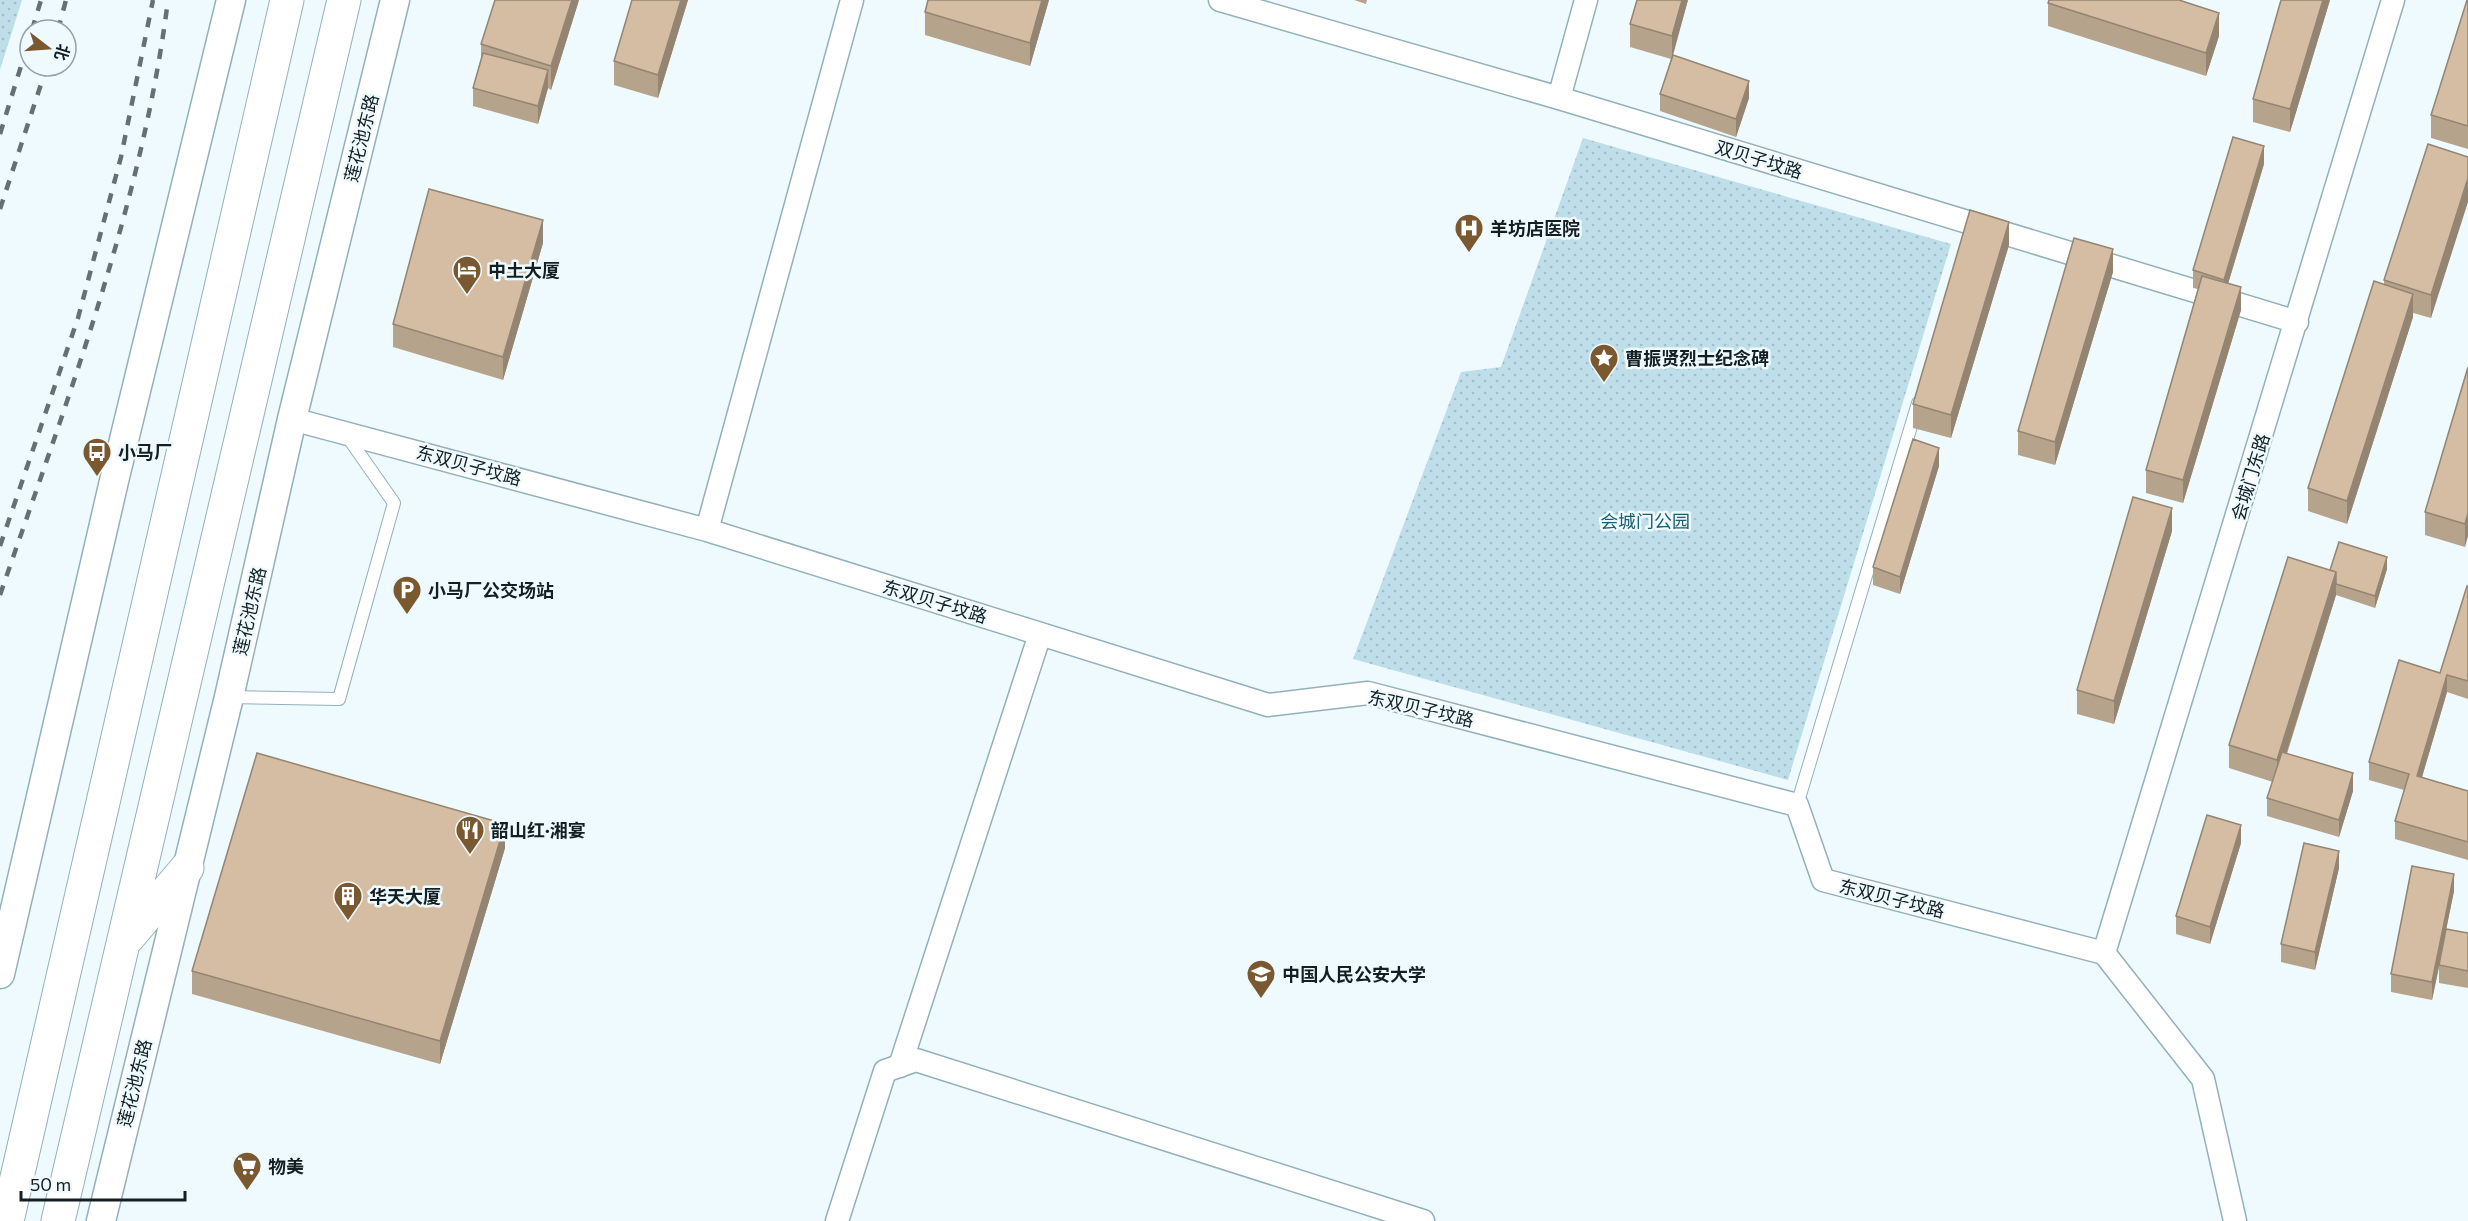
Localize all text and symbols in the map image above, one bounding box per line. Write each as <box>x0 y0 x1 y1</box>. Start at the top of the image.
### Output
north arrow <box>18 18 78 78</box>
text: 北 <box>51 42 74 63</box>
street label: 莲花池东路 <box>339 92 383 184</box>
street label: 双贝子坟路 <box>1713 135 1805 183</box>
hospital icon: 羊坊店医院 <box>1453 212 1485 254</box>
place label: 羊坊店医院 <box>1490 217 1580 239</box>
hotel icon: 中土大厦 <box>451 254 483 296</box>
place label: 中土大厦 <box>488 259 560 281</box>
place icon: 曹振贤烈士纪念碑 <box>1588 342 1620 384</box>
place label: 曹振贤烈士纪念碑 <box>1625 347 1769 369</box>
street label: 会城门东路 <box>2226 431 2274 523</box>
bus stop icon: 小马厂 <box>81 436 113 478</box>
street label: 东双贝子坟路 <box>414 440 524 490</box>
place label: 小马厂 <box>118 441 172 463</box>
park label: 会城门公园 <box>1600 510 1690 532</box>
street label: 莲花池东路 <box>228 565 270 657</box>
parking icon: 小马厂公交场站 <box>391 574 423 616</box>
street label: 东双贝子坟路 <box>880 575 990 627</box>
place label: 小马厂公交场站 <box>428 579 554 601</box>
street label: 东双贝子坟路 <box>1366 685 1476 731</box>
restaurant icon: 韶山红·湘宴 <box>454 814 486 856</box>
place label: 韶山红·湘宴 <box>491 819 586 841</box>
street label: 东双贝子坟路 <box>1837 874 1947 922</box>
building icon: 华天大厦 <box>332 880 364 922</box>
place label: 华天大厦 <box>369 885 441 907</box>
school or university icon: 中国人民公安大学 <box>1245 958 1277 1000</box>
place label: 中国人民公安大学 <box>1282 963 1426 985</box>
street label: 莲花池东路 <box>112 1037 156 1129</box>
supermarket icon: 物美 <box>231 1150 263 1192</box>
place label: 物美 <box>268 1155 304 1177</box>
scale bar <box>21 1164 184 1202</box>
text: 50 m <box>30 1173 71 1195</box>

